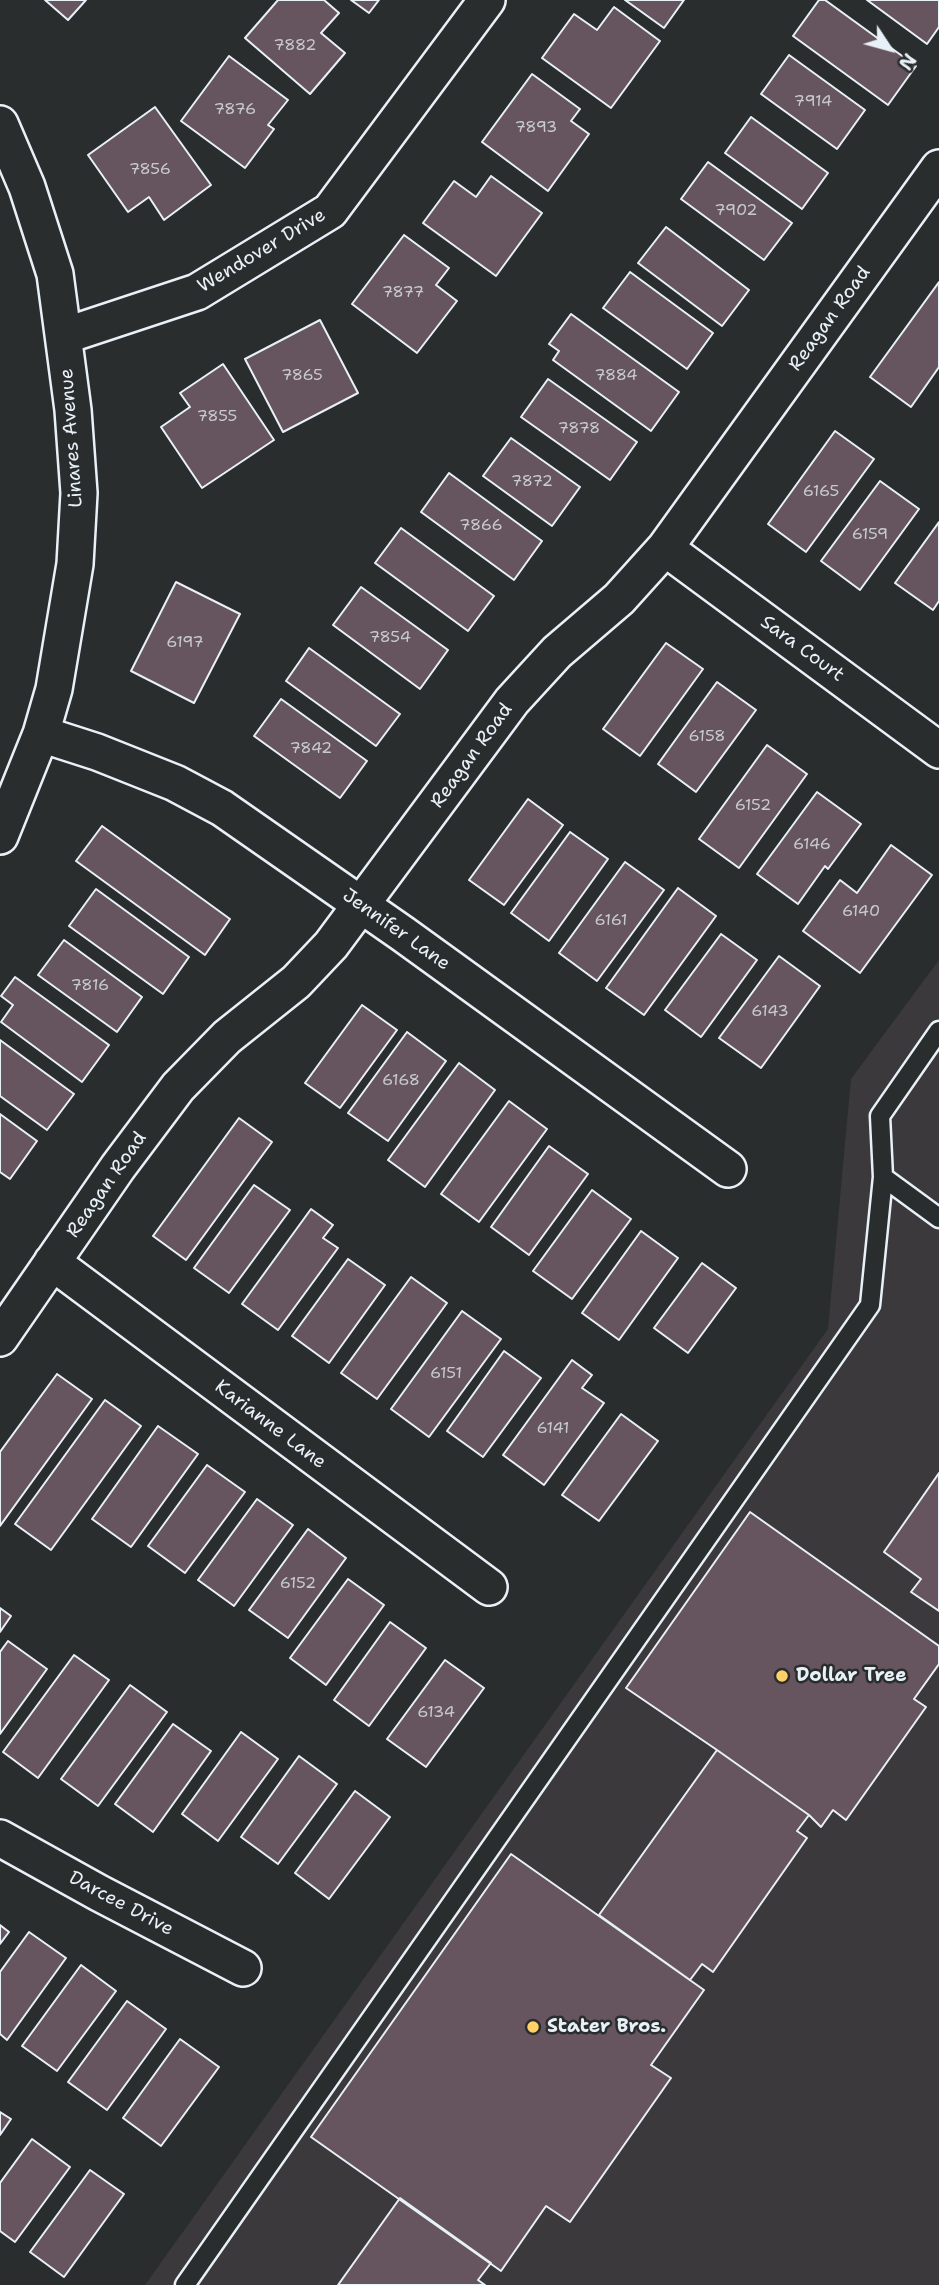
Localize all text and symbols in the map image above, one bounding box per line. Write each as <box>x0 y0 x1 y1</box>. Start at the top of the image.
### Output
north arrow <box>855 14 925 84</box>
house number: 7882 <box>274 36 316 56</box>
text: N <box>893 48 922 75</box>
house number: 7914 <box>794 92 832 112</box>
house number: 7876 <box>214 100 256 120</box>
house number: 7893 <box>515 118 557 138</box>
house number: 7856 <box>129 160 171 180</box>
house number: 7902 <box>715 201 757 221</box>
street label: Wendover Drive <box>194 204 330 298</box>
street label: Reagan Road <box>784 262 876 376</box>
house number: 7877 <box>382 283 424 303</box>
house number: 7865 <box>281 366 323 386</box>
house number: 7884 <box>594 366 638 386</box>
street label: Linares Avenue <box>56 368 88 508</box>
house number: 7855 <box>197 407 237 427</box>
house number: 7878 <box>558 419 600 439</box>
house number: 7872 <box>511 472 553 492</box>
house number: 6165 <box>803 482 839 502</box>
house number: 7866 <box>459 516 503 536</box>
house number: 6159 <box>852 525 888 545</box>
street label: Sara Court <box>756 611 848 687</box>
house number: 7854 <box>369 628 411 648</box>
house number: 6197 <box>166 633 204 653</box>
street label: Reagan Road <box>426 699 518 813</box>
house number: 6158 <box>688 727 726 747</box>
house number: 7842 <box>290 739 332 759</box>
house number: 6152 <box>735 796 771 816</box>
house number: 6146 <box>793 835 831 855</box>
street label: Jennifer Lane <box>338 884 454 976</box>
house number: 6140 <box>842 902 880 922</box>
house number: 6161 <box>595 911 627 931</box>
house number: 7816 <box>71 976 109 996</box>
house number: 6143 <box>751 1002 789 1022</box>
house number: 6168 <box>382 1071 420 1091</box>
street label: Reagan Road <box>62 1128 152 1242</box>
house number: 6151 <box>430 1364 462 1384</box>
street label: Karianne Lane <box>210 1376 330 1474</box>
house number: 6141 <box>536 1419 570 1439</box>
house number: 6152 <box>280 1574 316 1594</box>
place label: Dollar Tree <box>796 1665 907 1687</box>
marker: Dollar Tree <box>774 1668 790 1684</box>
house number: 6134 <box>417 1703 455 1723</box>
street label: Darcee Drive <box>65 1867 177 1941</box>
place label: Stater Bros. <box>547 2016 666 2038</box>
marker: Stater Bros. <box>525 2019 541 2035</box>

